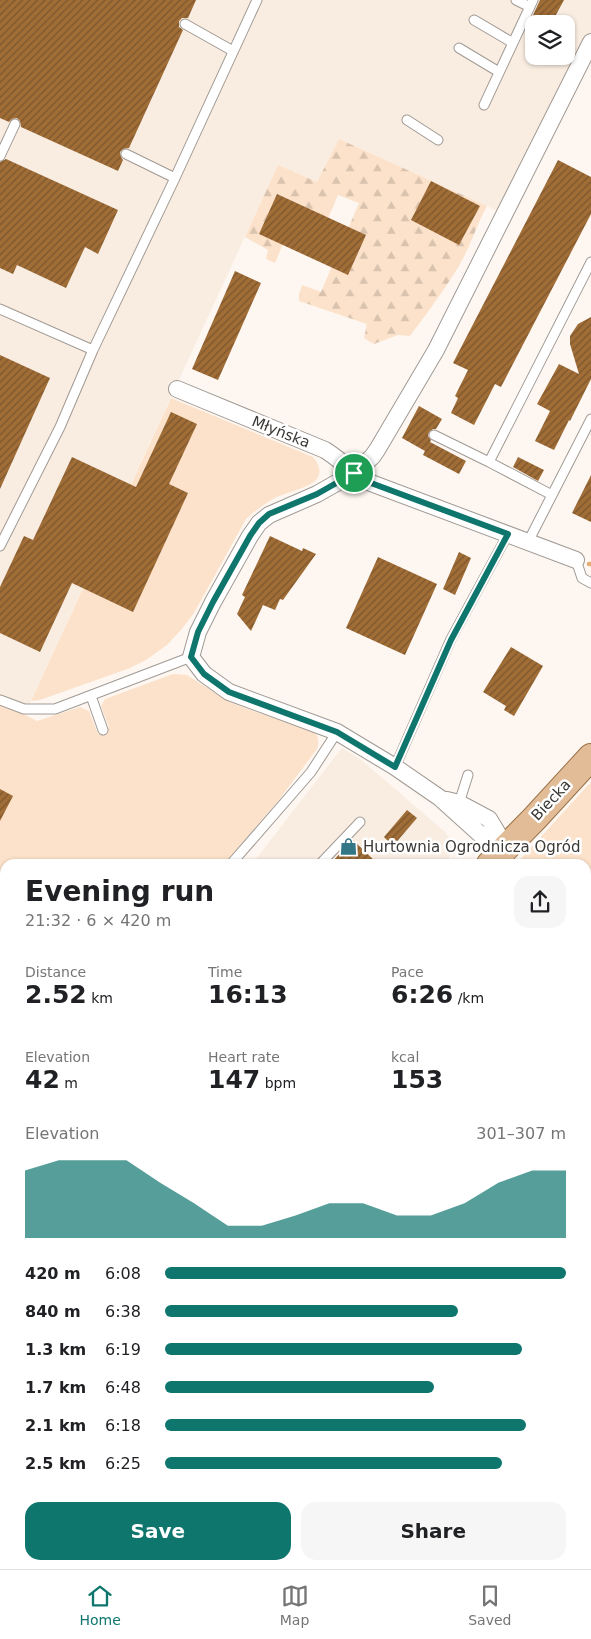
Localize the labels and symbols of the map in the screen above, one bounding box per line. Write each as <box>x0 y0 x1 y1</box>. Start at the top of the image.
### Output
street label: Młyńska <box>249 412 313 452</box>
pin <box>333 452 375 494</box>
street label: Biecka <box>528 776 574 824</box>
shop icon: Hurtownia Ogrodnicza Ogród <box>339 837 359 857</box>
place label: Hurtownia Ogrodnicza Ogród <box>363 838 580 856</box>

